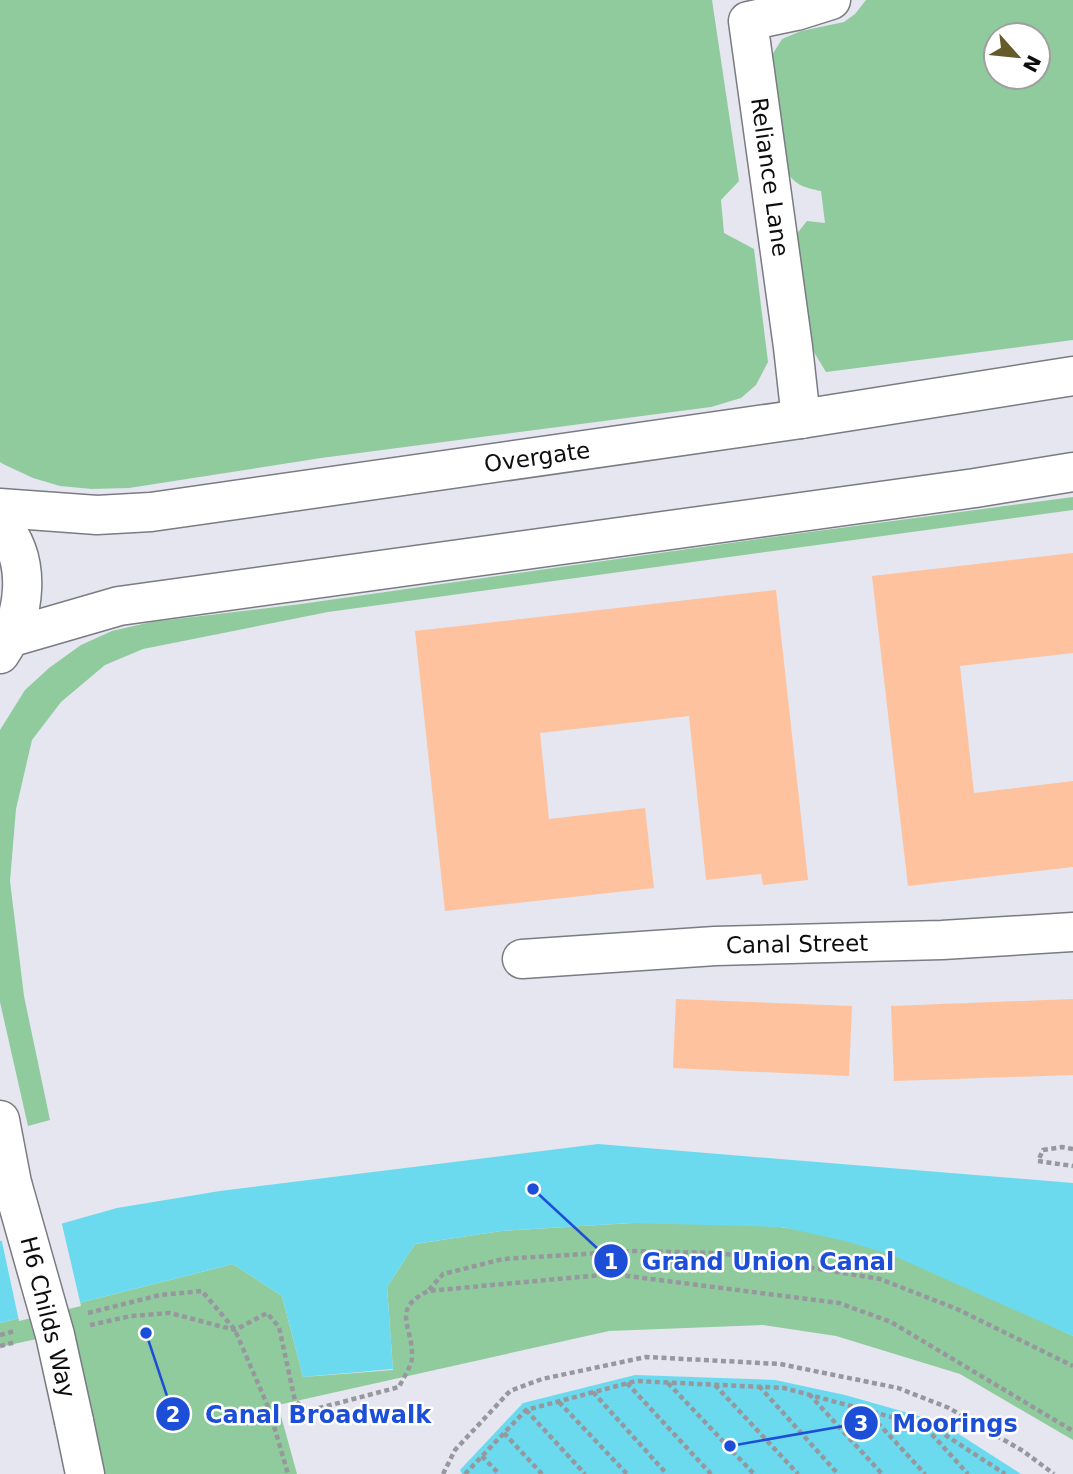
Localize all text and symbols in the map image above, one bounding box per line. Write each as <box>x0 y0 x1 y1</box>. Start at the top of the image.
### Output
north arrow <box>982 21 1052 91</box>
text: N <box>1019 52 1046 76</box>
street label: Reliance Lane <box>746 96 794 258</box>
street label: Overgate <box>482 437 592 477</box>
street label: Canal Street <box>726 930 868 958</box>
street label: H6 Childs Way <box>15 1234 81 1400</box>
callout: Grand Union Canal <box>593 1239 909 1284</box>
text: Grand Union Canal <box>642 1248 894 1276</box>
text: 1 <box>604 1250 618 1274</box>
callout: Canal Broadwalk <box>156 1392 445 1437</box>
text: Canal Broadwalk <box>205 1401 432 1429</box>
callout: Moorings <box>843 1401 1032 1446</box>
text: 2 <box>166 1403 180 1427</box>
text: Moorings <box>892 1410 1018 1438</box>
text: 3 <box>854 1412 868 1436</box>

